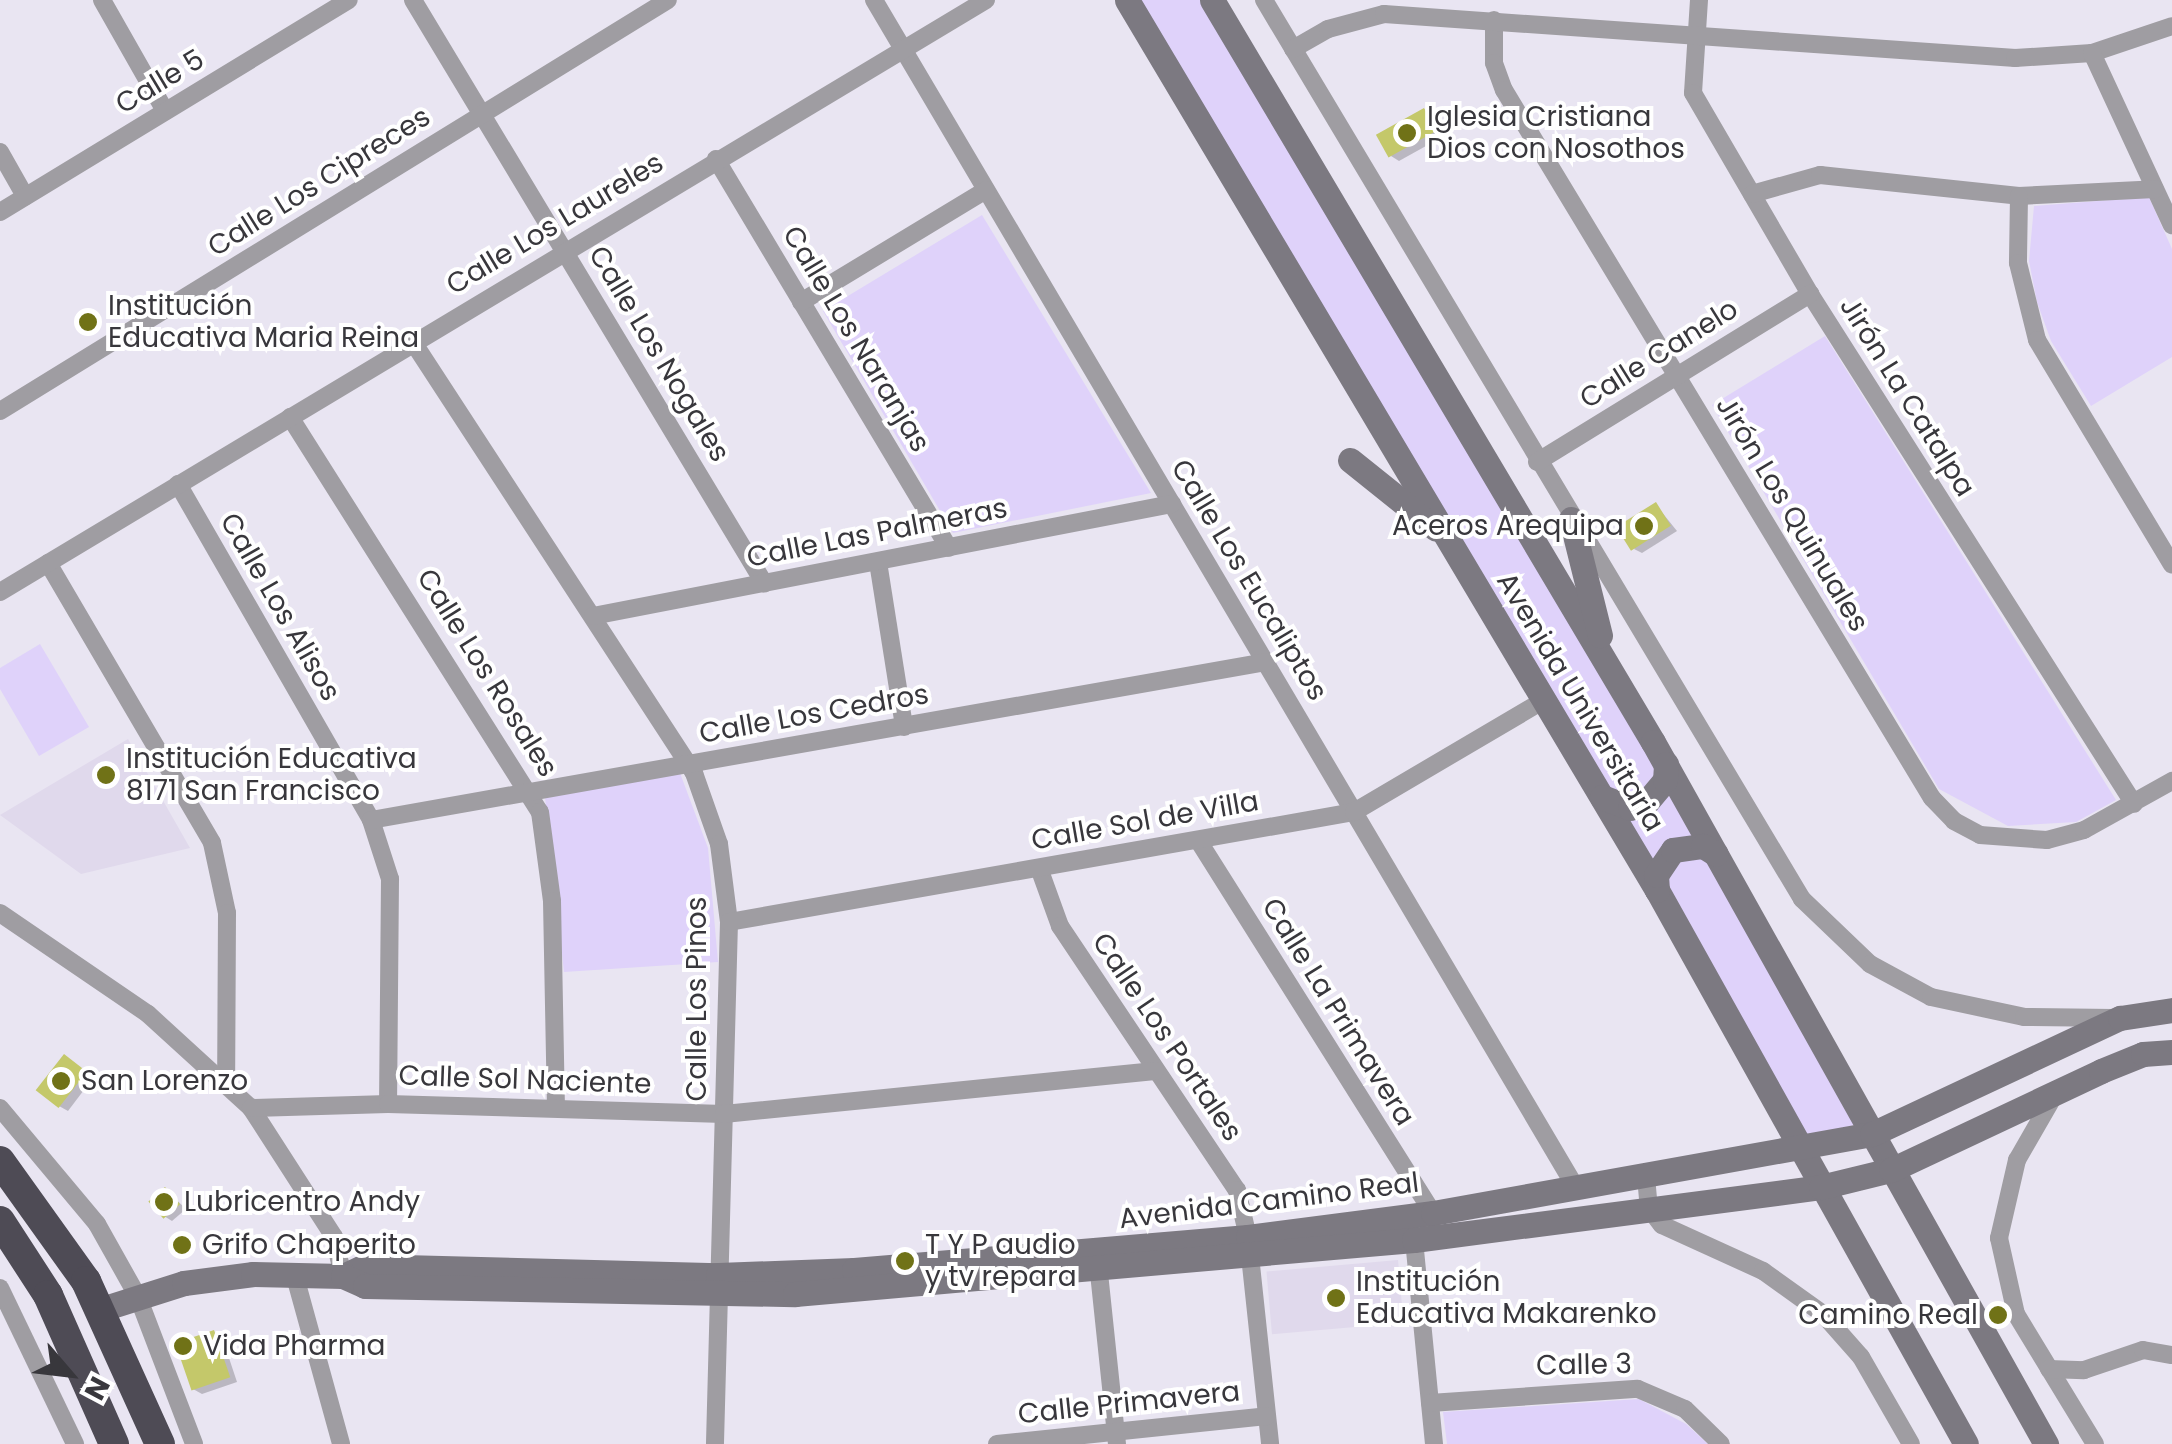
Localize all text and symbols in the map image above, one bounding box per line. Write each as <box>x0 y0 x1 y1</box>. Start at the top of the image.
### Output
street label: Calle 5 <box>110 43 210 121</box>
street label: Calle Los Cipreces <box>202 100 436 264</box>
place label: Iglesia Cristiana Dios con Nosothos <box>1427 100 1685 166</box>
marker: Iglesia Cristiana Dios con Nosothos <box>1396 122 1418 144</box>
street label: Calle Los Laureles <box>441 146 669 302</box>
street label: Calle Los Naranjas <box>775 220 937 458</box>
street label: Calle Los Nogales <box>581 240 737 468</box>
place label: Institución Educativa Maria Reina <box>108 289 419 355</box>
street label: Jirón La Catalpa <box>1832 291 1982 503</box>
street label: Calle Canelo <box>1574 292 1744 416</box>
marker: Institución Educativa Maria Reina <box>77 311 99 333</box>
street label: Jirón Los Quinuales <box>1709 390 1875 638</box>
street label: Calle Los Eucaliptos <box>1164 454 1334 706</box>
street label: Calle Las Palmeras <box>744 491 1010 575</box>
street label: Calle Los Alisos <box>213 507 347 707</box>
place label: Aceros Arequipa <box>1392 509 1624 543</box>
marker: Aceros Arequipa <box>1633 515 1655 537</box>
street label: Calle Los Rosales <box>410 563 564 783</box>
street label: Avenida Universitaria <box>1489 566 1671 838</box>
street label: Calle Los Cedros <box>697 677 931 751</box>
place label: Institución Educativa 8171 San Francisco <box>126 742 417 808</box>
marker: Institución Educativa 8171 San Francisco <box>95 764 117 786</box>
street label: Calle Sol de Villa <box>1029 784 1261 858</box>
street label: Calle La Primavera <box>1254 892 1422 1132</box>
street label: Calle Los Pinos <box>680 897 714 1101</box>
street label: Calle Los Portales <box>1085 927 1249 1147</box>
street label: Calle Sol Naciente <box>398 1059 652 1101</box>
place label: San Lorenzo <box>81 1064 248 1098</box>
marker: San Lorenzo <box>50 1070 72 1092</box>
street label: Avenida Camino Real <box>1117 1166 1421 1236</box>
place label: Lubricentro Andy <box>184 1185 420 1219</box>
marker: Lubricentro Andy <box>153 1191 175 1213</box>
place label: Grifo Chaperito <box>202 1228 416 1262</box>
place label: T Y P audio y tv repara <box>925 1228 1077 1294</box>
marker: Grifo Chaperito <box>171 1234 193 1256</box>
marker: T Y P audio y tv repara <box>894 1250 916 1272</box>
place label: Institución Educativa Makarenko <box>1356 1265 1657 1331</box>
marker: Institución Educativa Makarenko <box>1325 1287 1347 1309</box>
place label: Camino Real <box>1798 1298 1978 1332</box>
marker: Camino Real <box>1987 1304 2009 1326</box>
north arrow <box>20 1324 120 1424</box>
place label: Vida Pharma <box>203 1329 385 1363</box>
marker: Vida Pharma <box>172 1335 194 1357</box>
street label: Calle 3 <box>1536 1347 1632 1383</box>
text: N <box>75 1370 119 1407</box>
street label: Calle Primavera <box>1016 1375 1242 1431</box>

